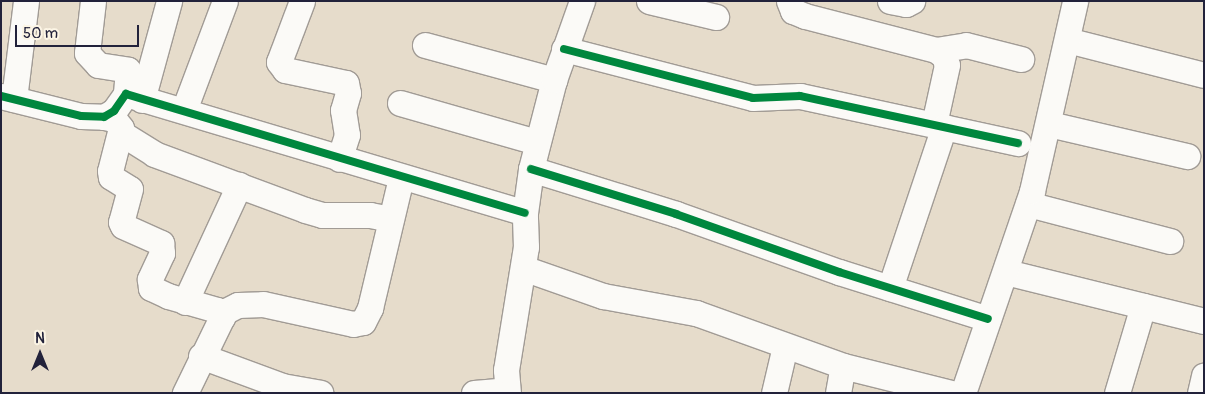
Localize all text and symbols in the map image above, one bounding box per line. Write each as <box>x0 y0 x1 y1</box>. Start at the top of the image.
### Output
scale bar <box>18 15 141 47</box>
text: 50 m <box>23 24 58 43</box>
north arrow <box>15 329 65 379</box>
text: N <box>35 330 45 347</box>

